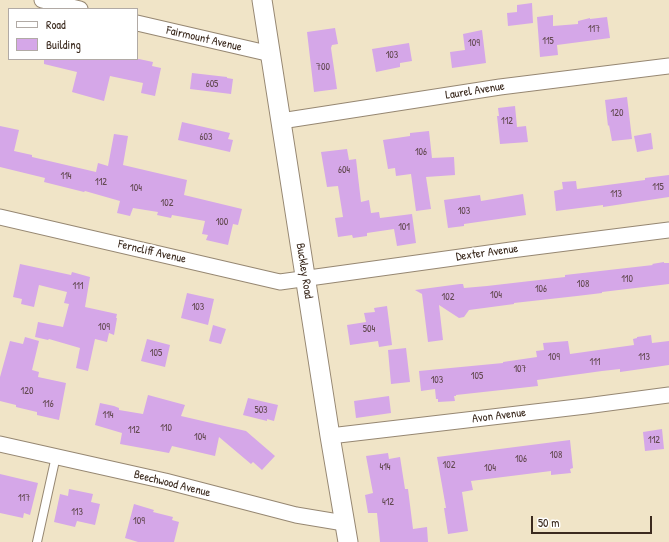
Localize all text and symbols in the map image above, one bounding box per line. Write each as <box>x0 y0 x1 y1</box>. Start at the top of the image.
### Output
legend <box>8 8 138 60</box>
text: Road <box>46 16 66 33</box>
street label: Fairmount Avenue <box>165 23 243 55</box>
house number: 117 <box>588 23 600 35</box>
house number: 115 <box>542 35 554 47</box>
text: Building <box>46 36 81 53</box>
house number: 109 <box>468 37 480 49</box>
house number: 103 <box>386 49 398 61</box>
house number: 700 <box>316 61 330 73</box>
house number: 605 <box>206 78 218 90</box>
street label: Laurel Avenue <box>444 79 506 103</box>
house number: 120 <box>611 107 623 119</box>
house number: 112 <box>501 115 513 127</box>
house number: 603 <box>200 131 212 143</box>
house number: 106 <box>415 146 427 158</box>
house number: 604 <box>338 164 350 176</box>
house number: 114 <box>60 170 72 182</box>
house number: 112 <box>95 176 107 188</box>
house number: 115 <box>652 181 664 193</box>
house number: 104 <box>130 182 142 194</box>
house number: 113 <box>610 188 622 200</box>
house number: 102 <box>161 197 173 209</box>
house number: 103 <box>458 205 470 217</box>
house number: 100 <box>216 216 228 228</box>
house number: 101 <box>398 221 410 233</box>
street label: Ferncliff Avenue <box>117 237 187 267</box>
street label: Buckley Road <box>293 242 315 300</box>
street label: Dexter Avenue <box>455 242 519 264</box>
house number: 110 <box>621 273 633 285</box>
house number: 108 <box>577 278 589 290</box>
house number: 111 <box>73 280 83 292</box>
house number: 106 <box>535 283 547 295</box>
house number: 104 <box>490 289 502 301</box>
house number: 102 <box>442 291 454 303</box>
house number: 103 <box>192 301 204 313</box>
house number: 109 <box>98 321 110 333</box>
house number: 504 <box>363 323 375 335</box>
house number: 105 <box>150 347 162 359</box>
house number: 109 <box>548 351 560 363</box>
house number: 113 <box>638 351 650 363</box>
house number: 111 <box>590 356 600 368</box>
house number: 107 <box>513 363 527 375</box>
house number: 105 <box>471 370 483 382</box>
house number: 103 <box>431 374 443 386</box>
house number: 120 <box>21 385 33 397</box>
house number: 116 <box>42 398 54 410</box>
house number: 503 <box>254 404 268 416</box>
street label: Avon Avenue <box>471 406 527 426</box>
house number: 114 <box>102 409 114 421</box>
house number: 110 <box>160 422 172 434</box>
house number: 112 <box>128 424 140 436</box>
house number: 104 <box>194 431 206 443</box>
house number: 112 <box>648 434 660 446</box>
house number: 108 <box>550 449 562 461</box>
house number: 106 <box>515 453 527 465</box>
house number: 102 <box>443 459 455 471</box>
house number: 414 <box>379 461 391 473</box>
house number: 104 <box>484 462 496 474</box>
street label: Beechwood Avenue <box>132 468 212 500</box>
house number: 117 <box>18 492 30 504</box>
house number: 412 <box>382 496 394 508</box>
house number: 113 <box>71 506 83 518</box>
scale bar <box>533 508 654 534</box>
text: 50 m <box>538 514 559 531</box>
house number: 109 <box>133 515 145 527</box>

